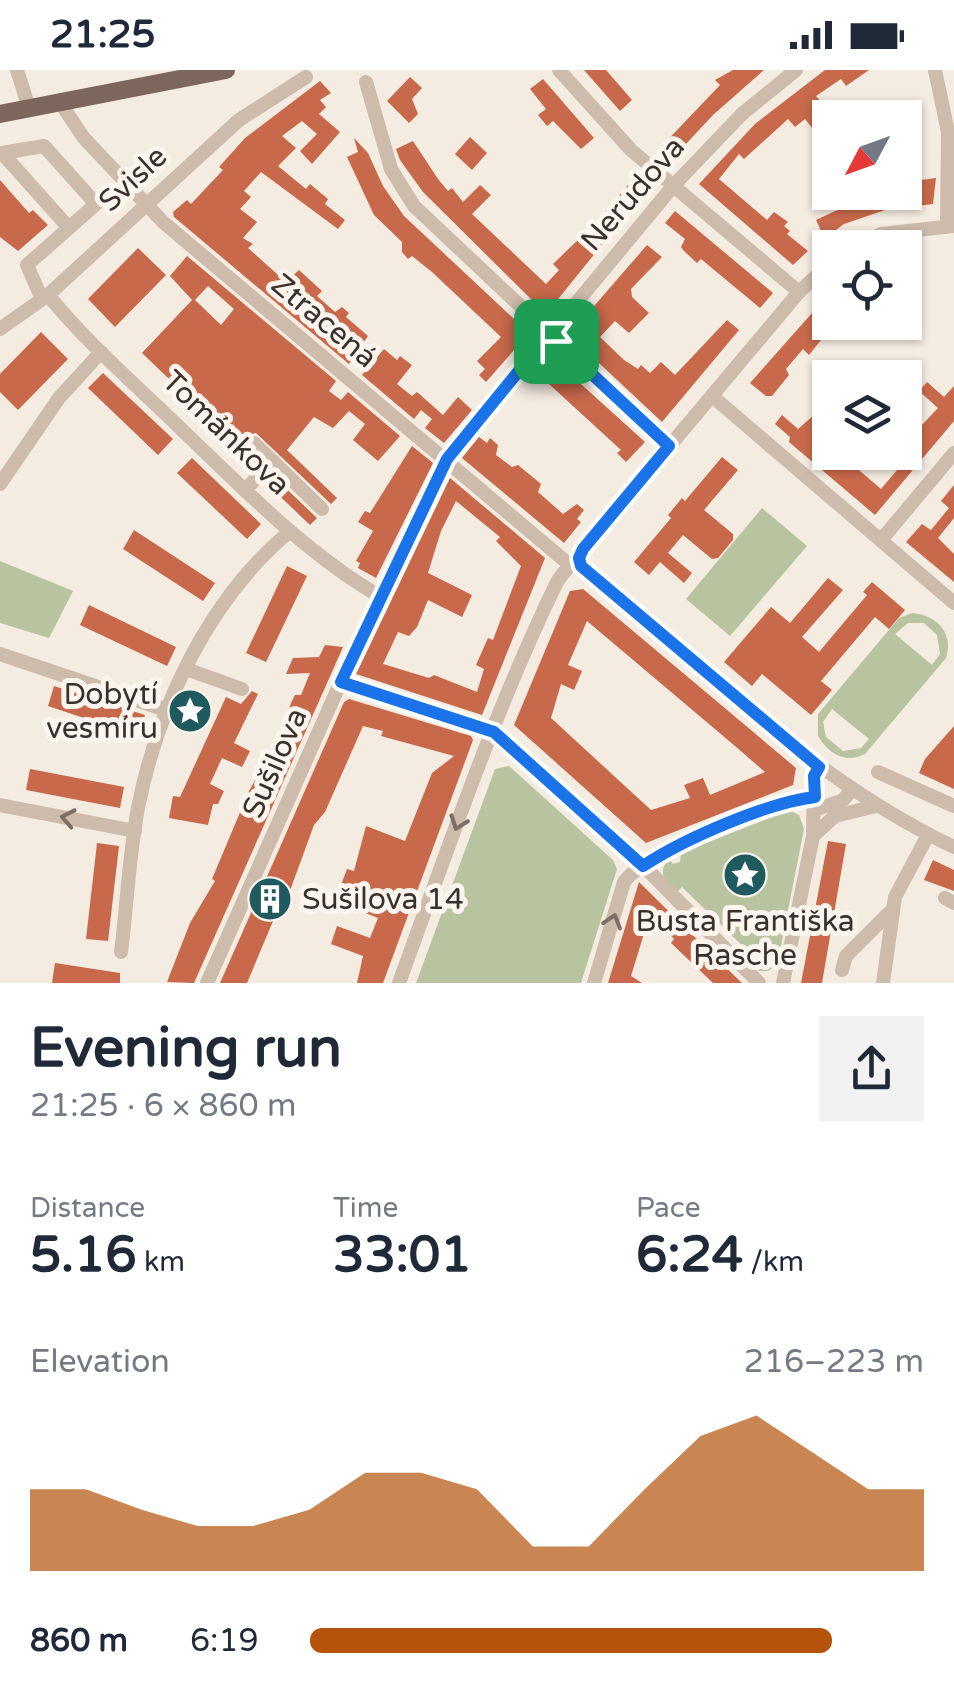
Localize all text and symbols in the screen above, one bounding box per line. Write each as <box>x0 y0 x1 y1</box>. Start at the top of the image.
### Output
text: 21:25 <box>50 12 155 58</box>
north arrow <box>812 100 922 210</box>
map controls <box>812 100 922 470</box>
street label: Nerudova <box>573 129 693 259</box>
street label: Svisle <box>91 138 175 220</box>
button: locate <box>812 230 922 340</box>
street label: Ztracená <box>263 266 385 376</box>
pin <box>514 299 599 384</box>
icon: arrive <box>529 314 584 369</box>
button: layers <box>812 360 922 470</box>
street label: Tománkova <box>154 363 298 503</box>
place label: Dobytí vesmíru <box>46 676 158 747</box>
place icon: Dobytí vesmíru <box>167 688 213 734</box>
street label: Sušilova <box>234 702 316 824</box>
one-way arrow <box>59 808 76 829</box>
one-way arrow <box>449 813 470 830</box>
place icon: Busta Františka Rasche <box>722 852 768 898</box>
building icon: Sušilova 14 <box>247 876 293 922</box>
place label: Sušilova 14 <box>302 881 464 918</box>
place label: Busta Františka Rasche <box>635 903 855 974</box>
one-way arrow <box>601 913 622 930</box>
text: Evening run <box>30 1016 342 1082</box>
button: share <box>819 1016 924 1121</box>
text: 21:25 · 6 × 860 m <box>30 1087 296 1125</box>
text: Distance <box>30 1191 145 1225</box>
text: Time <box>333 1191 398 1225</box>
text: Pace <box>636 1191 700 1225</box>
text: 5.16 <box>30 1225 137 1285</box>
text: 33:01 <box>333 1225 472 1285</box>
text: 6:24 <box>636 1225 743 1285</box>
text: km <box>137 1245 185 1279</box>
text: /km <box>743 1245 804 1279</box>
text: Elevation <box>30 1343 170 1381</box>
text: 216–223 m <box>744 1343 924 1381</box>
text: 860 m <box>30 1622 128 1660</box>
text: 6:19 <box>190 1622 259 1660</box>

